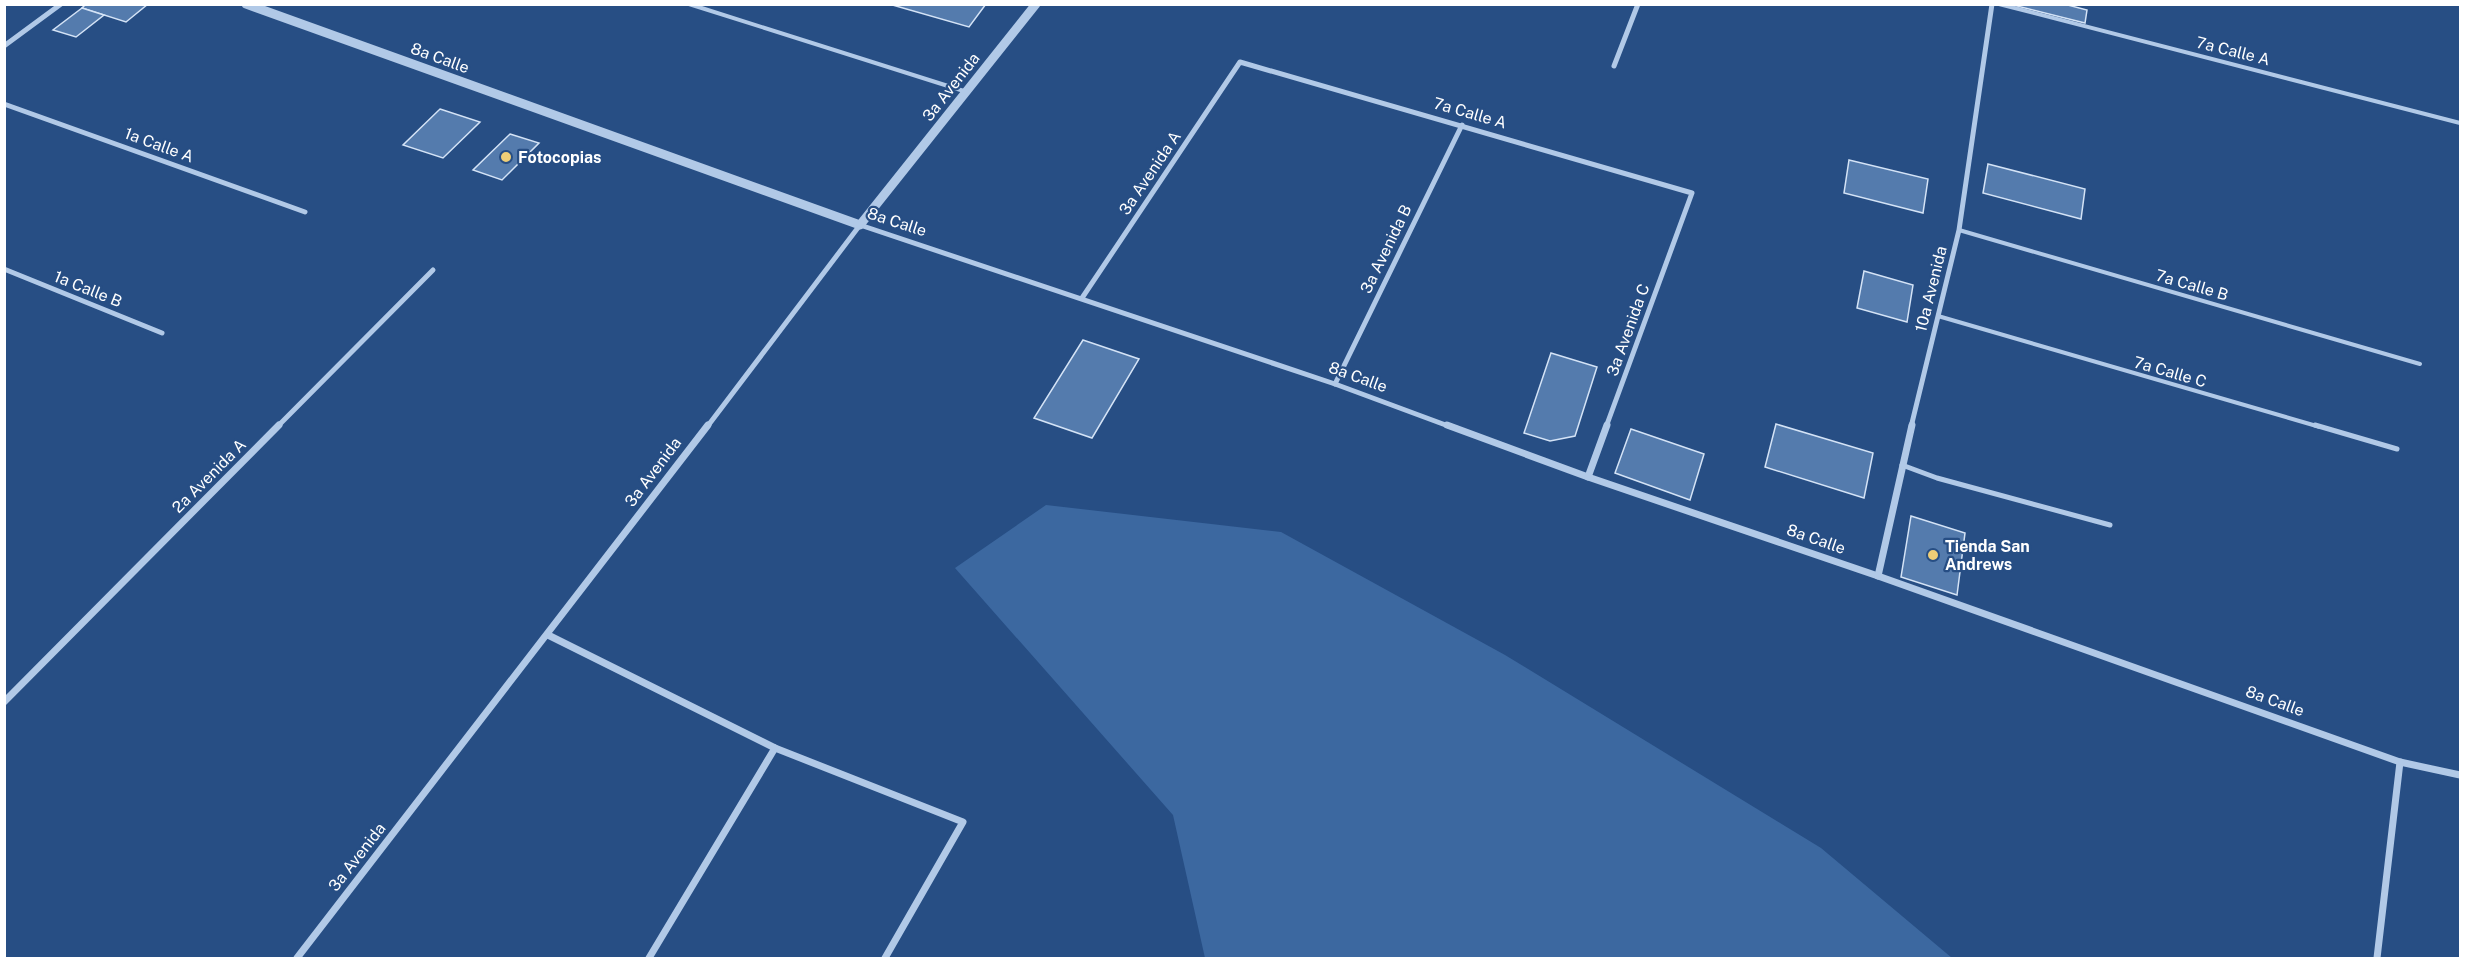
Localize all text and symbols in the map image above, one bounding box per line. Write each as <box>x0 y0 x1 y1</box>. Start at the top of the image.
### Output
street label: 7a Calle A <box>2194 33 2272 69</box>
street label: 8a Calle <box>408 39 472 77</box>
street label: 3a Avenida <box>918 49 984 125</box>
street label: 7a Calle A <box>1431 93 1509 133</box>
street label: 1a Calle A <box>122 124 196 166</box>
street label: 3a Avenida A <box>1115 127 1185 219</box>
place label: Fotocopias <box>518 148 601 167</box>
marker: Fotocopias <box>499 150 513 164</box>
street label: 3a Avenida B <box>1356 202 1416 296</box>
street label: 8a Calle <box>865 204 929 240</box>
street label: 10a Avenida <box>1911 244 1951 334</box>
street label: 7a Calle B <box>2153 266 2231 304</box>
street label: 1a Calle B <box>51 267 125 311</box>
street label: 3a Avenida C <box>1603 281 1653 379</box>
street label: 7a Calle C <box>2131 353 2209 391</box>
street label: 8a Calle <box>1326 358 1390 396</box>
street label: 3a Avenida <box>621 434 685 510</box>
street label: 2a Avenida A <box>168 435 250 517</box>
street label: 8a Calle <box>1784 520 1848 558</box>
place label: Tienda San Andrews <box>1945 537 2030 574</box>
marker: Tienda San Andrews <box>1926 548 1940 562</box>
street label: 8a Calle <box>2243 682 2307 720</box>
street label: 3a Avenida <box>324 819 390 895</box>

